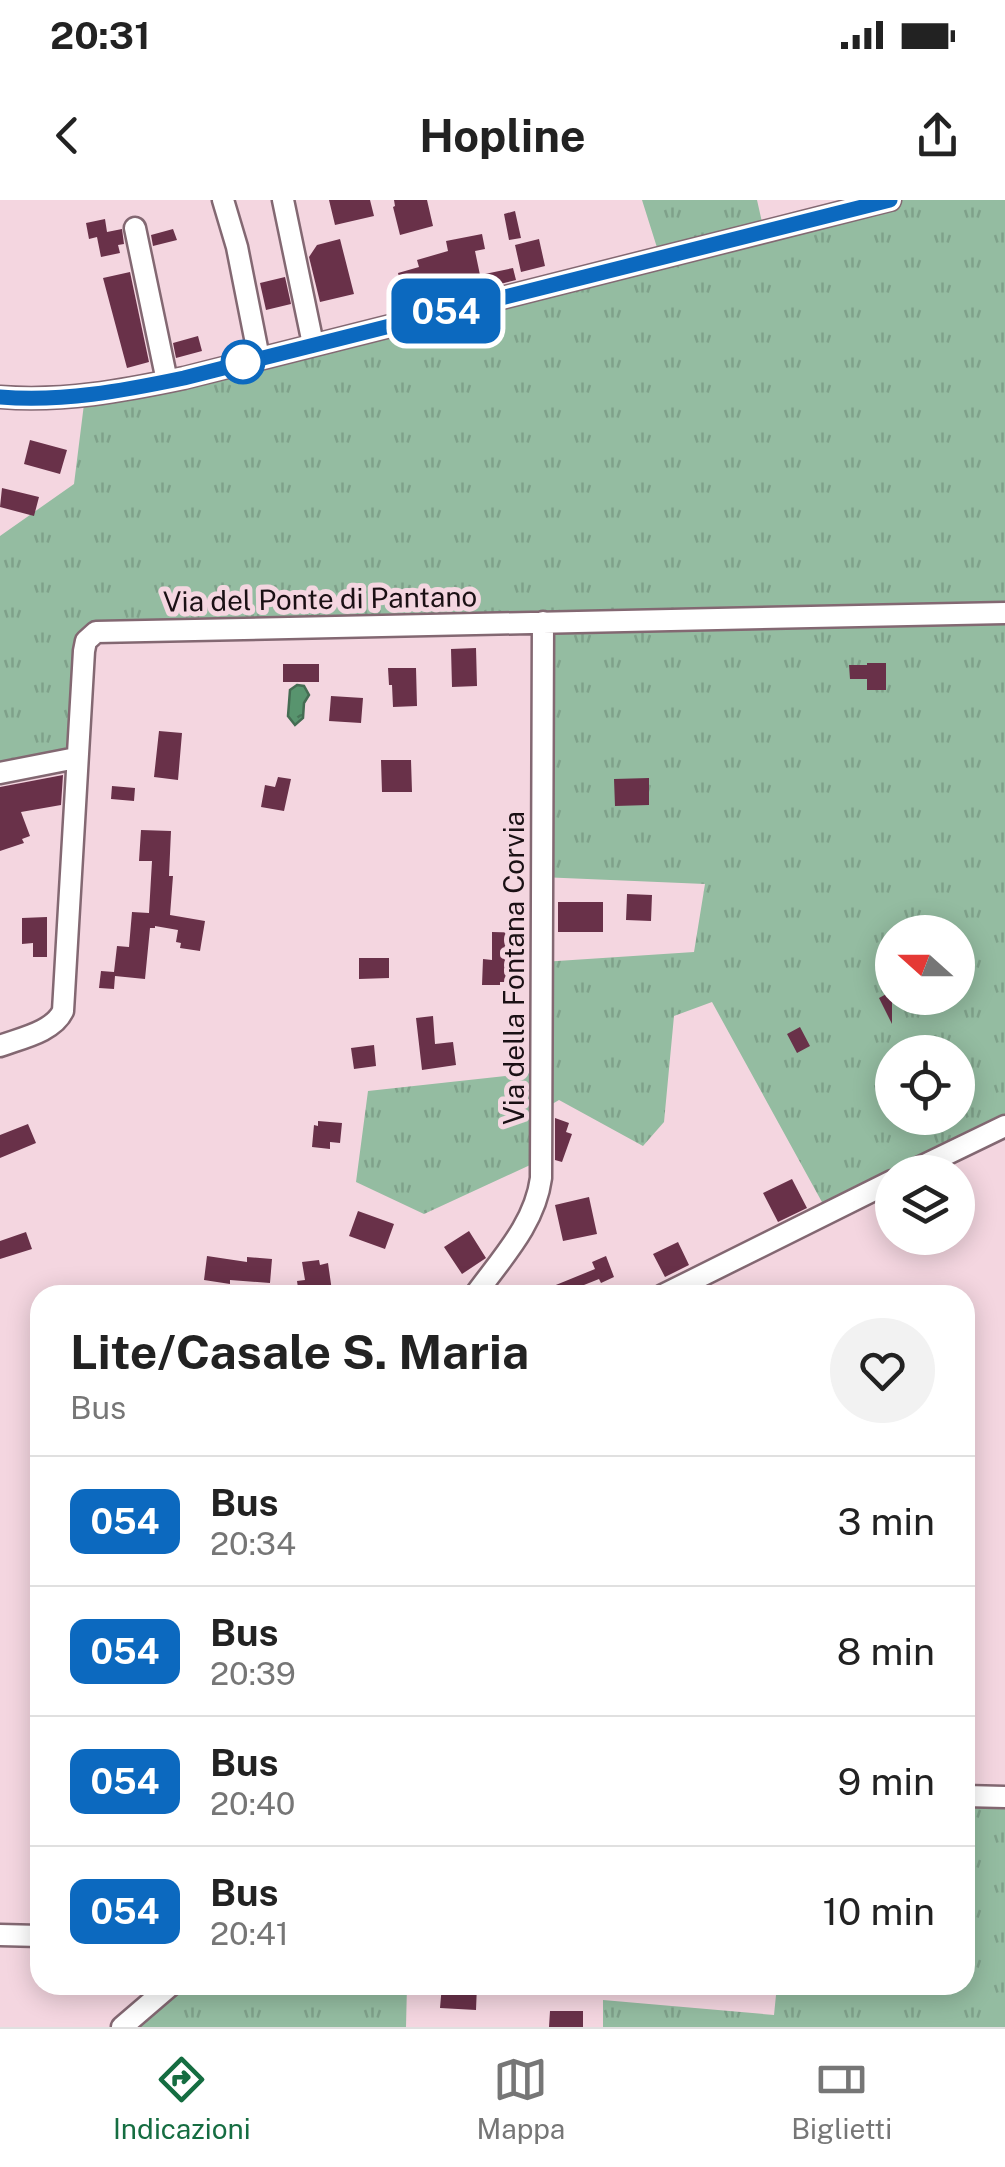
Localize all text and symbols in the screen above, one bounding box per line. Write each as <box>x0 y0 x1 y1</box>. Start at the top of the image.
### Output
text: 20:31 <box>50 13 150 58</box>
icon: back <box>40 108 95 163</box>
icon: share <box>910 108 965 163</box>
text: Hopline <box>419 109 586 162</box>
line badge: 054 <box>388 278 504 344</box>
text: 054 <box>411 291 481 332</box>
unlabelled marker <box>222 341 264 383</box>
street label: Via del Ponte di Pantano <box>162 579 478 618</box>
street label: Via della Fontana Corvia <box>497 811 530 1125</box>
north arrow <box>875 915 975 1015</box>
map controls <box>875 915 975 1255</box>
button: locate <box>875 1035 975 1135</box>
button: layers <box>875 1155 975 1255</box>
button: heart <box>830 1318 935 1423</box>
text: Lite/Casale S. Maria <box>70 1323 529 1380</box>
text: Bus <box>70 1389 126 1426</box>
text: Bus <box>210 1480 279 1525</box>
text: 3 min <box>837 1499 935 1544</box>
text: 054 <box>90 1501 160 1542</box>
text: 20:34 <box>210 1525 296 1562</box>
text: Bus <box>210 1610 279 1655</box>
text: 8 min <box>837 1629 935 1674</box>
text: 054 <box>90 1631 160 1672</box>
text: 20:39 <box>210 1655 296 1692</box>
text: Bus <box>210 1740 279 1785</box>
text: 9 min <box>838 1759 935 1804</box>
text: 054 <box>90 1761 160 1802</box>
text: 20:40 <box>210 1785 295 1822</box>
text: Bus <box>210 1870 279 1915</box>
text: 10 min <box>823 1889 935 1934</box>
text: 054 <box>90 1891 160 1932</box>
text: 20:41 <box>210 1915 289 1952</box>
tab: Indicazioni <box>113 2052 251 2145</box>
tab: Mappa <box>476 2052 565 2145</box>
tab: Biglietti <box>791 2052 892 2145</box>

